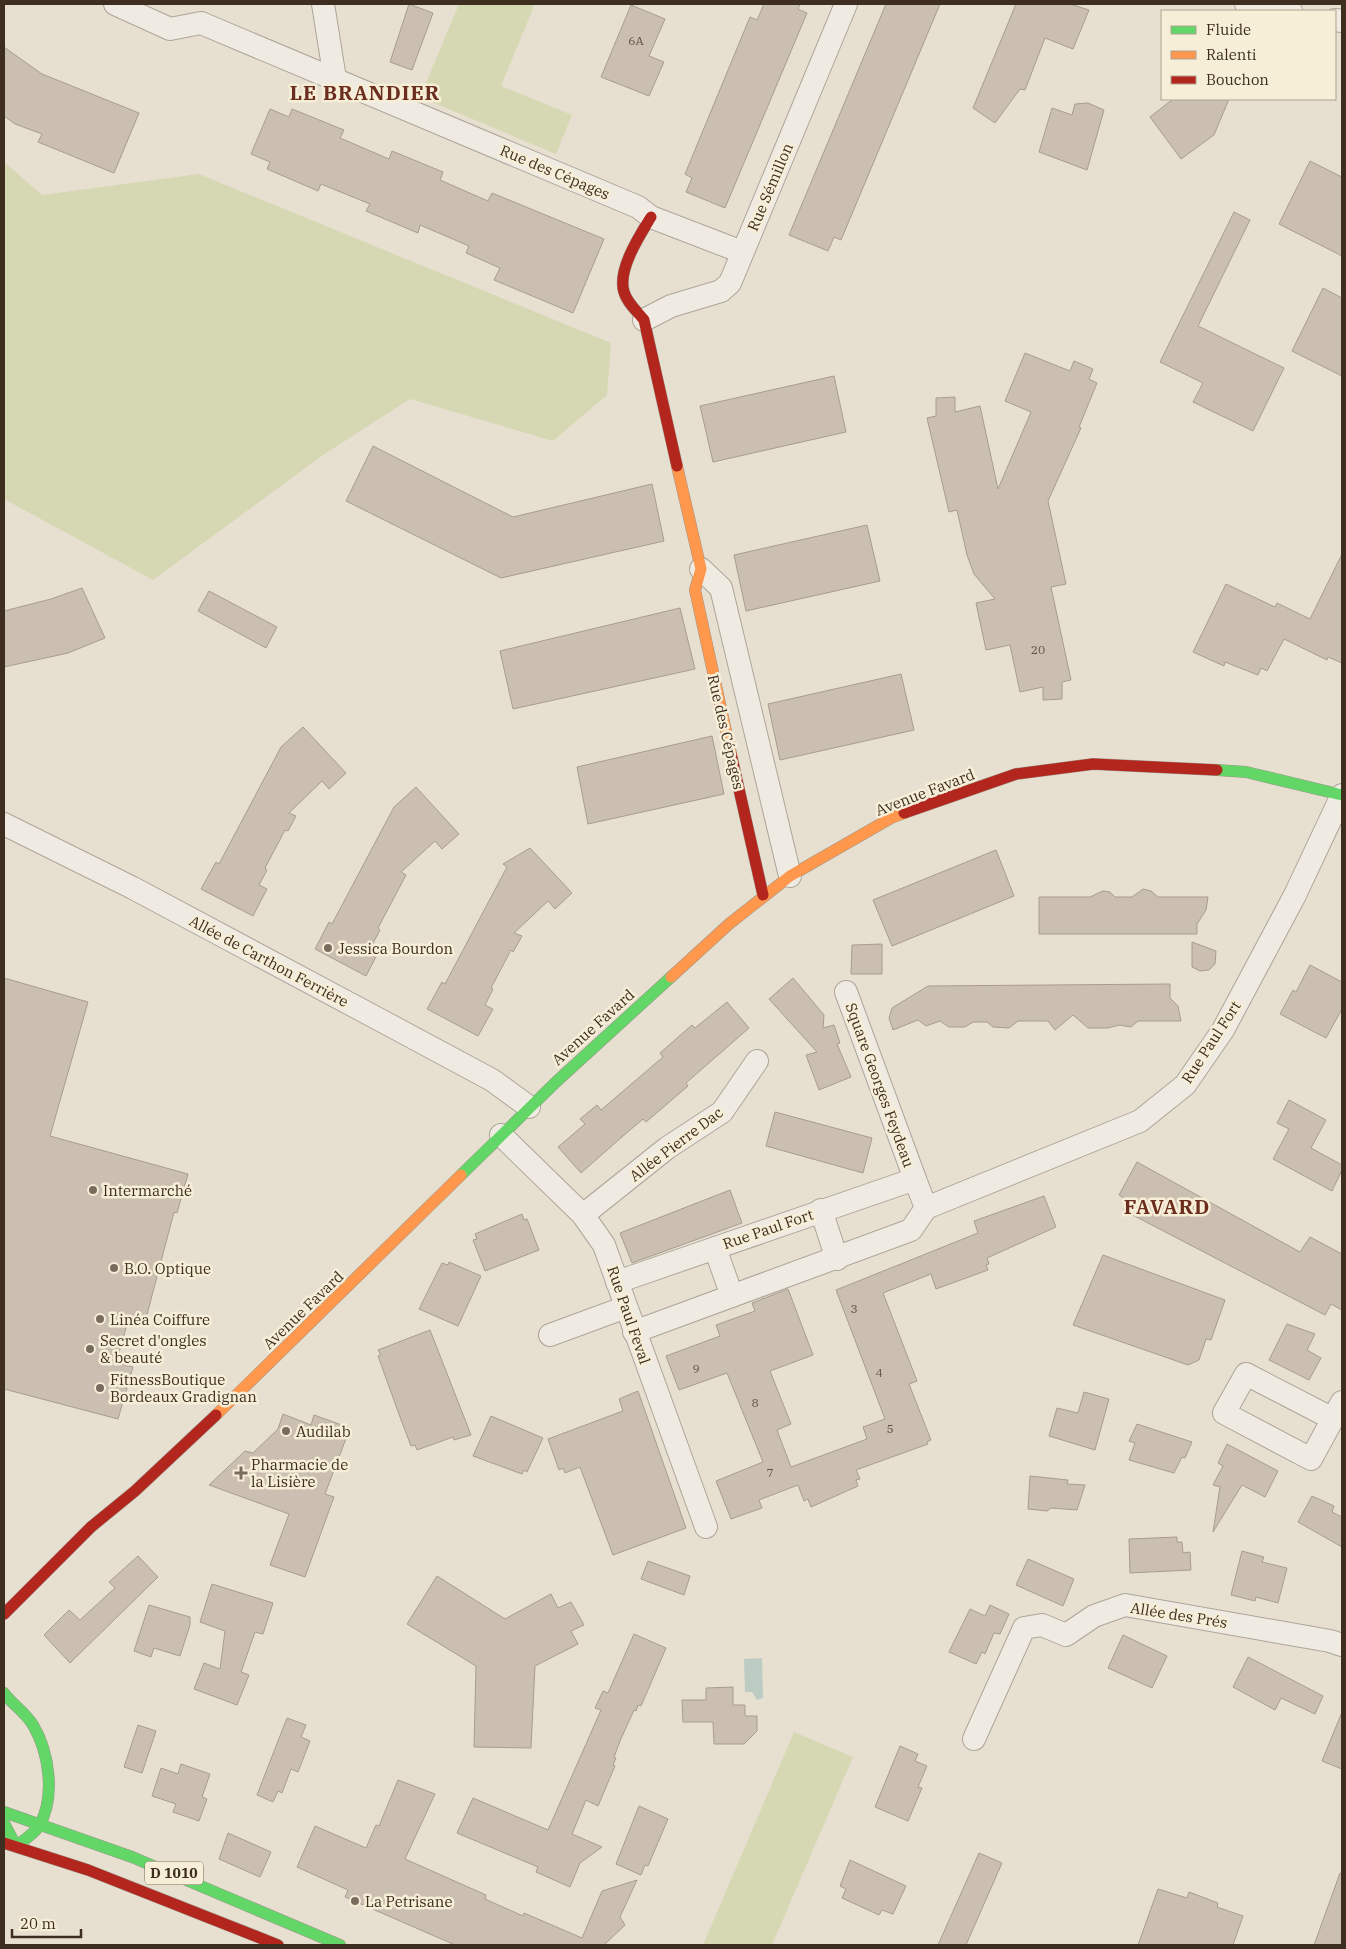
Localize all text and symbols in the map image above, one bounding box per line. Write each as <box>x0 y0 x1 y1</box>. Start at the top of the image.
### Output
legend <box>1161 10 1336 100</box>
text: Fluide <box>1206 20 1251 39</box>
house number: 6A <box>628 33 644 48</box>
text: Ralenti <box>1206 45 1257 64</box>
text: Bouchon <box>1206 70 1269 89</box>
district label: LE BRANDIER <box>290 79 440 106</box>
street label: Rue des Cépages <box>497 140 613 204</box>
street label: Rue Sémillon <box>743 140 797 234</box>
house number: 20 <box>1031 642 1045 657</box>
street label: Rue des Cépages <box>704 673 748 791</box>
street label: Avenue Favard <box>873 764 977 820</box>
street label: Allée de Carthon Ferrière <box>186 911 352 1011</box>
place label: Jessica Bourdon <box>338 939 453 958</box>
marker: Jessica Bourdon <box>322 942 334 954</box>
street label: Avenue Favard <box>548 985 638 1069</box>
street label: Rue Paul Fort <box>1177 997 1245 1087</box>
street label: Square Georges Feydeau <box>841 1000 919 1170</box>
street label: Allée Pierre Dac <box>625 1103 727 1185</box>
place label: Intermarché <box>103 1181 192 1200</box>
marker: Intermarché <box>87 1184 99 1196</box>
district label: FAVARD <box>1124 1193 1210 1220</box>
street label: Rue Paul Fort <box>720 1205 816 1253</box>
place label: B.O. Optique <box>124 1259 211 1278</box>
marker: B.O. Optique <box>108 1262 120 1274</box>
street label: Rue Paul Feval <box>603 1263 655 1367</box>
street label: Avenue Favard <box>259 1267 347 1353</box>
house number: 3 <box>850 1301 858 1316</box>
place label: Linéa Coiffure <box>110 1310 210 1329</box>
marker: Linéa Coiffure <box>94 1313 106 1325</box>
place label: Secret d'ongles & beauté <box>100 1331 207 1367</box>
marker: Secret d'ongles & beauté <box>84 1343 96 1355</box>
house number: 9 <box>692 1361 700 1376</box>
house number: 4 <box>875 1365 883 1380</box>
place label: FitnessBoutique Bordeaux Gradignan <box>110 1370 257 1406</box>
marker: FitnessBoutique Bordeaux Gradignan <box>94 1382 106 1394</box>
house number: 8 <box>751 1395 759 1410</box>
house number: 5 <box>886 1421 894 1436</box>
place label: Audilab <box>296 1422 351 1441</box>
marker: Audilab <box>280 1425 292 1437</box>
place label: Pharmacie de la Lisière <box>251 1455 348 1491</box>
house number: 7 <box>766 1465 774 1480</box>
marker: Pharmacie de la Lisière <box>235 1467 247 1479</box>
street label: Allée des Prés <box>1129 1598 1229 1632</box>
road number: D 1010 <box>145 1862 203 1885</box>
place label: La Petrisane <box>365 1892 453 1911</box>
marker: La Petrisane <box>349 1895 361 1907</box>
scale bar <box>12 1906 81 1938</box>
text: 20 m <box>20 1914 56 1933</box>

